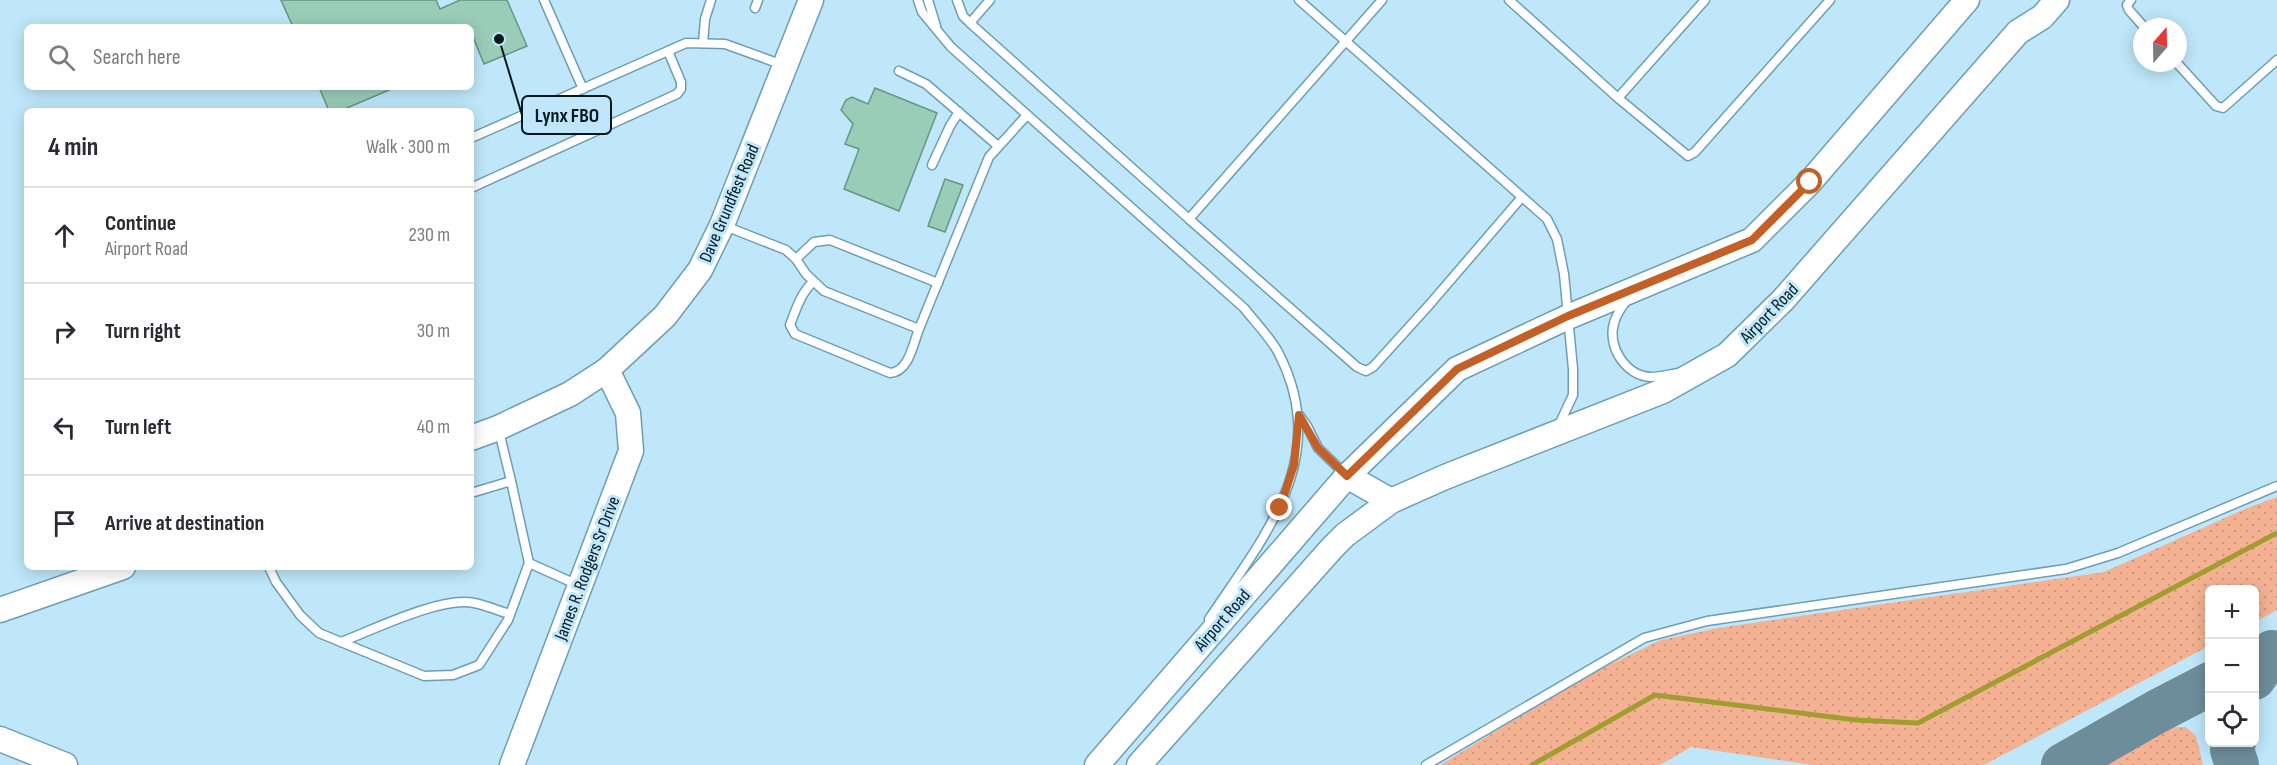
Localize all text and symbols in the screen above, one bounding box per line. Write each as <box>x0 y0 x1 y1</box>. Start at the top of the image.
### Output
north arrow <box>2133 18 2187 72</box>
search box <box>24 24 474 90</box>
icon: search <box>45 41 78 74</box>
text: Search here <box>93 44 180 71</box>
callout: Lynx FBO <box>522 96 611 134</box>
text: Lynx FBO <box>535 104 599 128</box>
text: 4 min <box>48 132 98 163</box>
text: Walk · 300 m <box>366 135 450 159</box>
street label: Dave Grundfest Road <box>695 141 764 265</box>
route start <box>1796 168 1822 194</box>
text: Continue <box>105 210 176 237</box>
icon: ahead <box>48 219 81 252</box>
text: 230 m <box>408 223 450 247</box>
text: Airport Road <box>105 237 188 261</box>
street label: Airport Road <box>1735 279 1803 348</box>
icon: right <box>48 315 81 348</box>
text: Turn right <box>105 318 181 345</box>
text: 30 m <box>417 319 450 343</box>
icon: left <box>48 411 81 444</box>
text: Turn left <box>105 414 171 441</box>
text: 40 m <box>417 415 450 439</box>
street label: James R. Rodgers Sr Drive <box>550 493 625 644</box>
route end <box>1266 494 1292 520</box>
icon: arrive <box>48 507 81 540</box>
text: Arrive at destination <box>105 510 264 537</box>
street label: Airport Road <box>1189 585 1255 656</box>
map controls <box>2205 585 2259 747</box>
button: + <box>2205 585 2259 639</box>
button: − <box>2205 639 2259 693</box>
button: locate <box>2205 693 2259 747</box>

